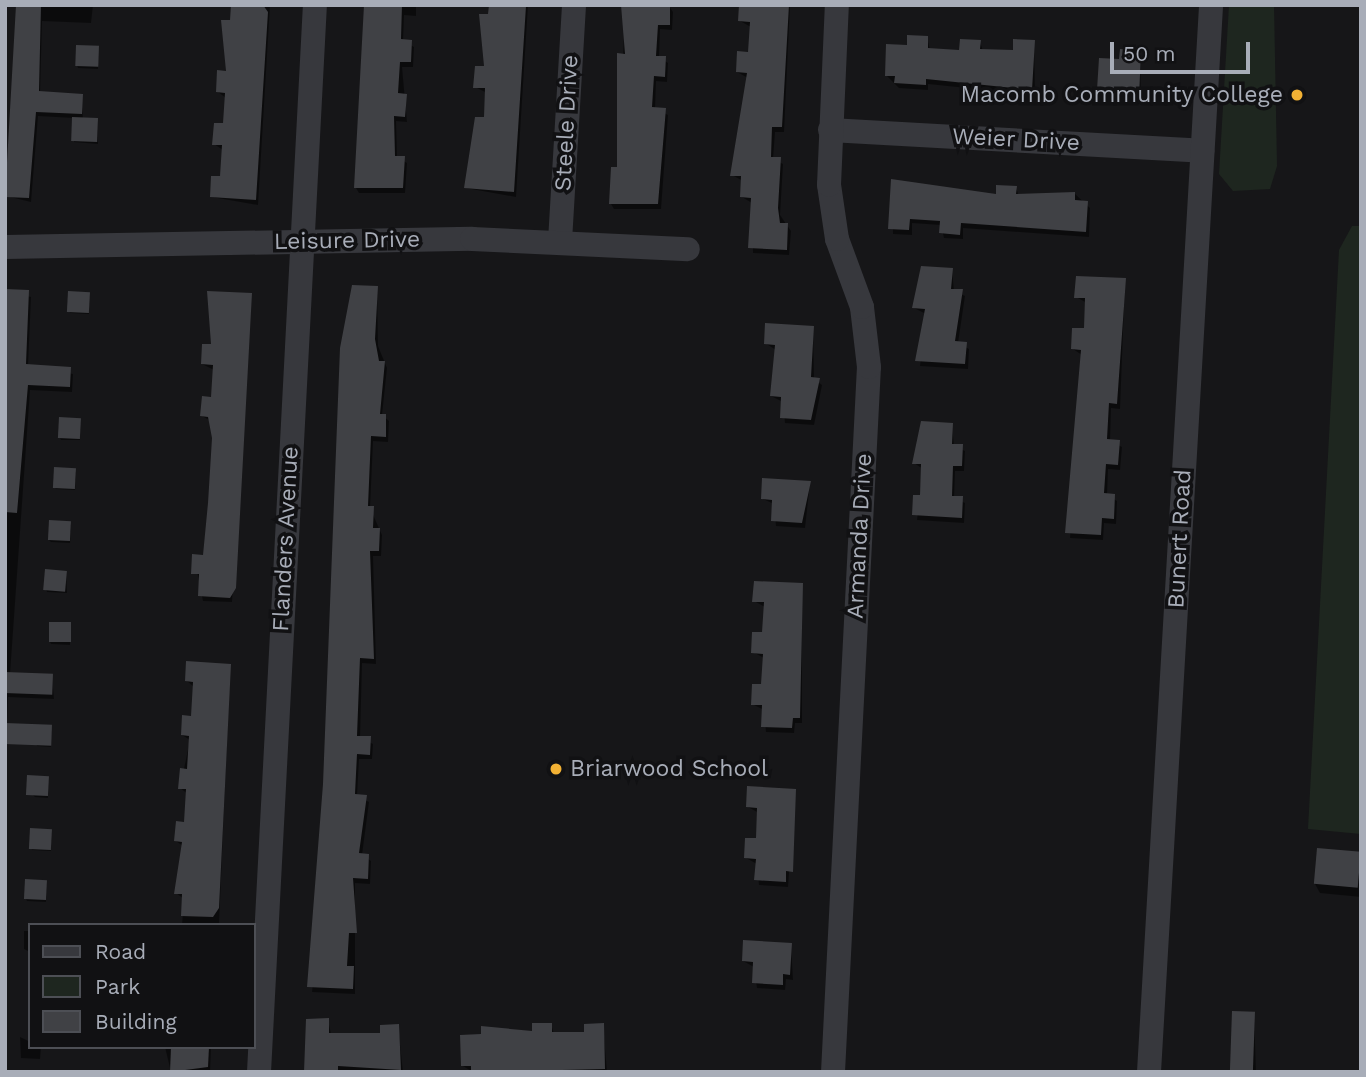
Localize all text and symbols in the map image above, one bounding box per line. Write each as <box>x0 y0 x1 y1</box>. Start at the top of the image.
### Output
scale bar <box>1114 28 1254 72</box>
text: 50 m <box>1123 41 1175 66</box>
street label: Steele Drive <box>550 54 584 192</box>
place label: Macomb Community College <box>960 81 1283 109</box>
marker: Macomb Community College <box>1289 87 1305 103</box>
street label: Weier Drive <box>951 123 1081 157</box>
street label: Leisure Drive <box>274 226 420 256</box>
street label: Flanders Avenue <box>267 445 305 633</box>
street label: Armanda Drive <box>842 452 878 620</box>
street label: Bunert Road <box>1163 469 1197 609</box>
place label: Briarwood School <box>570 755 768 783</box>
marker: Briarwood School <box>548 761 564 777</box>
legend <box>28 923 256 1049</box>
text: Road <box>95 939 146 964</box>
text: Park <box>95 974 140 999</box>
text: Building <box>95 1009 177 1034</box>

